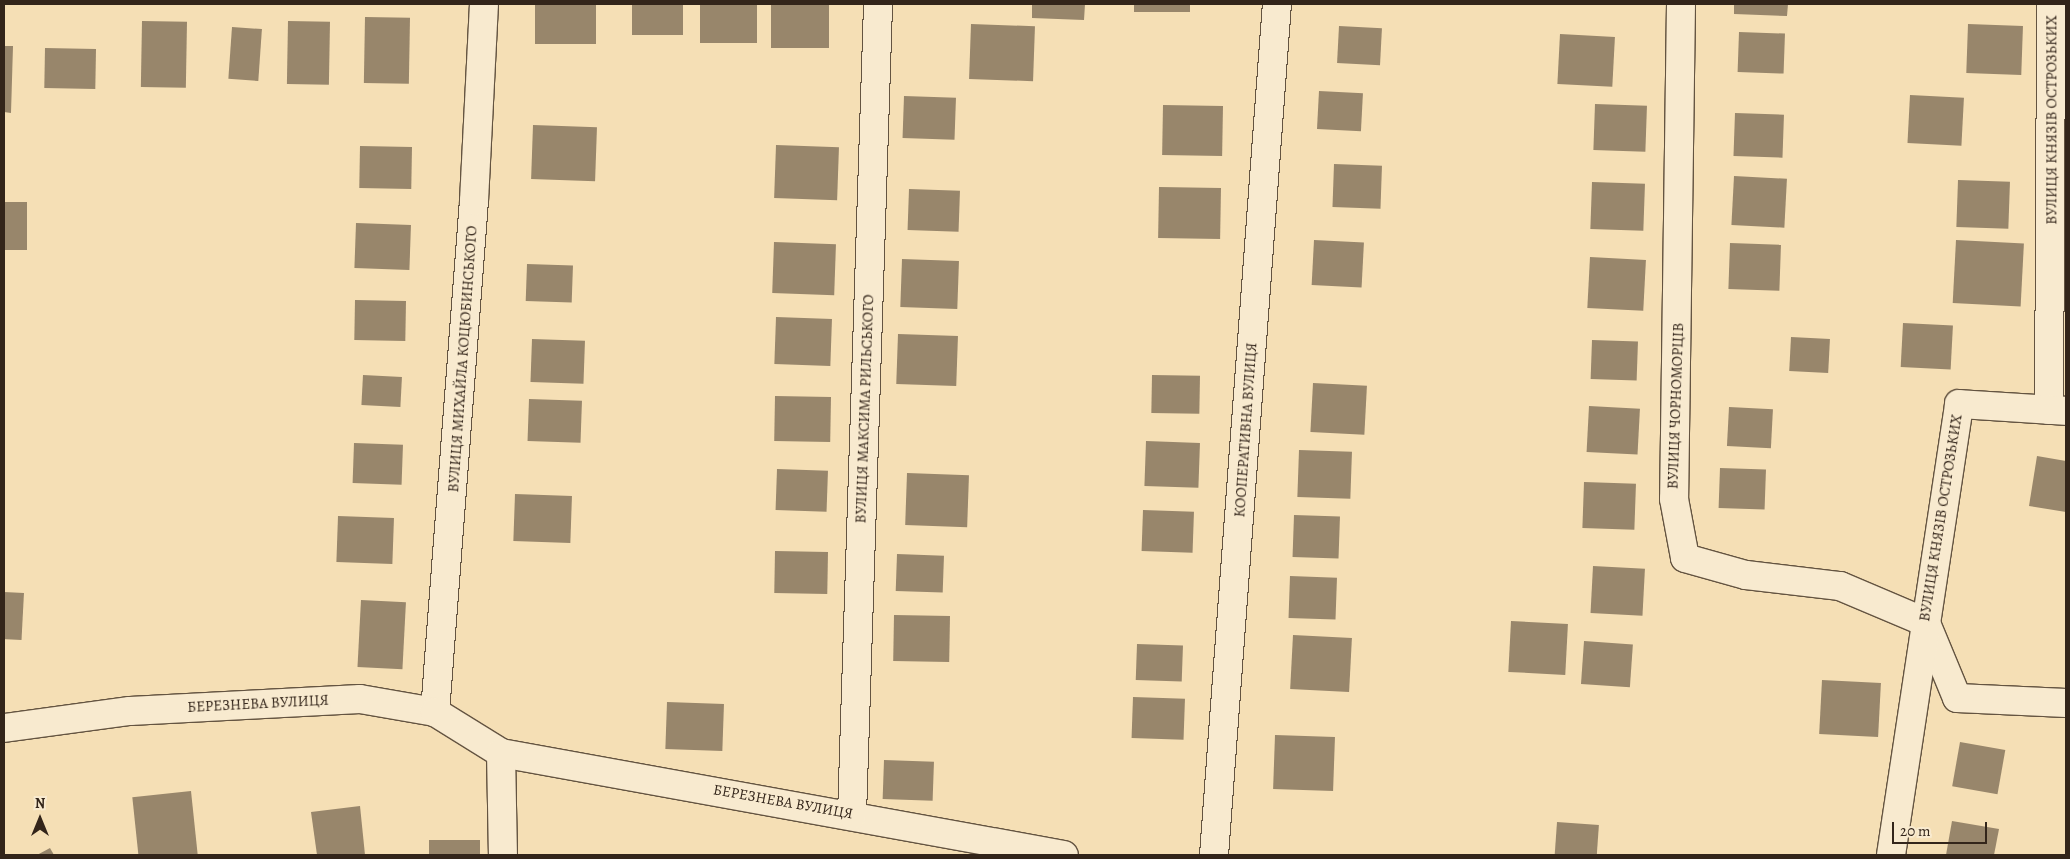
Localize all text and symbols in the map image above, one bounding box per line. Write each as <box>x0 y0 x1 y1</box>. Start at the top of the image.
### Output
street label: ВУЛИЦЯ КНЯЗІВ ОСТРОЗЬКИХ <box>2043 15 2061 225</box>
street label: ВУЛИЦЯ МИХАЙЛА КОЦЮБИНСЬКОГО <box>445 225 481 493</box>
street label: ВУЛИЦЯ МАКСИМА РИЛЬСЬКОГО <box>852 294 878 524</box>
street label: ВУЛИЦЯ ЧОРНОМОРЦІВ <box>1664 323 1688 489</box>
street label: КООПЕРАТИВНА ВУЛИЦЯ <box>1231 342 1261 518</box>
street label: ВУЛИЦЯ КНЯЗІВ ОСТРОЗЬКИХ <box>1916 413 1966 623</box>
street label: БЕРЕЗНЕВА ВУЛИЦЯ <box>187 691 329 717</box>
street label: БЕРЕЗНЕВА ВУЛИЦЯ <box>712 781 854 823</box>
north arrow <box>15 794 65 844</box>
text: N <box>35 794 45 813</box>
scale bar <box>1895 812 1990 844</box>
text: 20 m <box>1900 821 1931 841</box>

